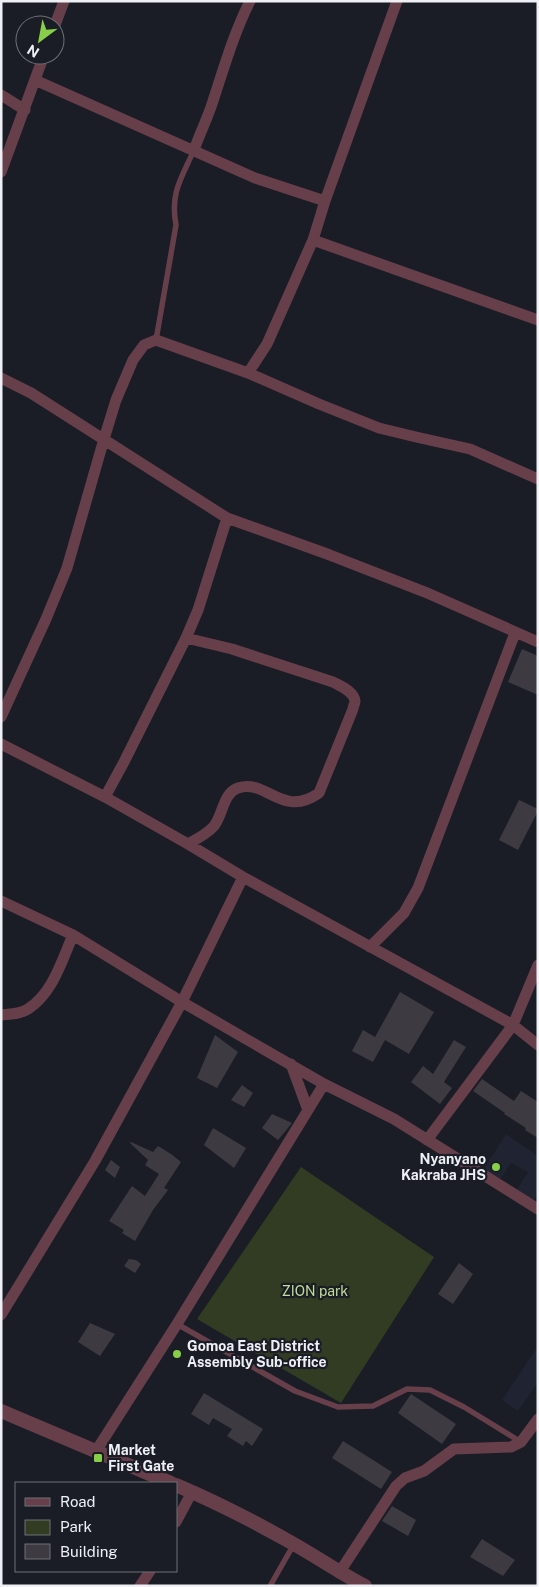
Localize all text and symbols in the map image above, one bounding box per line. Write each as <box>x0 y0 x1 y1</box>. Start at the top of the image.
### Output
north arrow <box>15 15 65 65</box>
text: N <box>24 41 42 61</box>
place label: Nyanyano Kakraba JHS <box>401 1151 486 1183</box>
marker: Nyanyano Kakraba JHS <box>490 1161 502 1173</box>
park label: ZION park <box>282 1283 348 1299</box>
place label: Gomoa East District Assembly Sub-office <box>187 1338 327 1370</box>
marker: Gomoa East District Assembly Sub-office <box>171 1348 183 1360</box>
place label: Market First Gate <box>108 1442 174 1474</box>
marker: Market First Gate <box>92 1452 104 1464</box>
legend <box>15 1482 178 1572</box>
text: Road <box>60 1493 96 1510</box>
text: Park <box>60 1518 92 1535</box>
text: Building <box>60 1543 118 1560</box>

